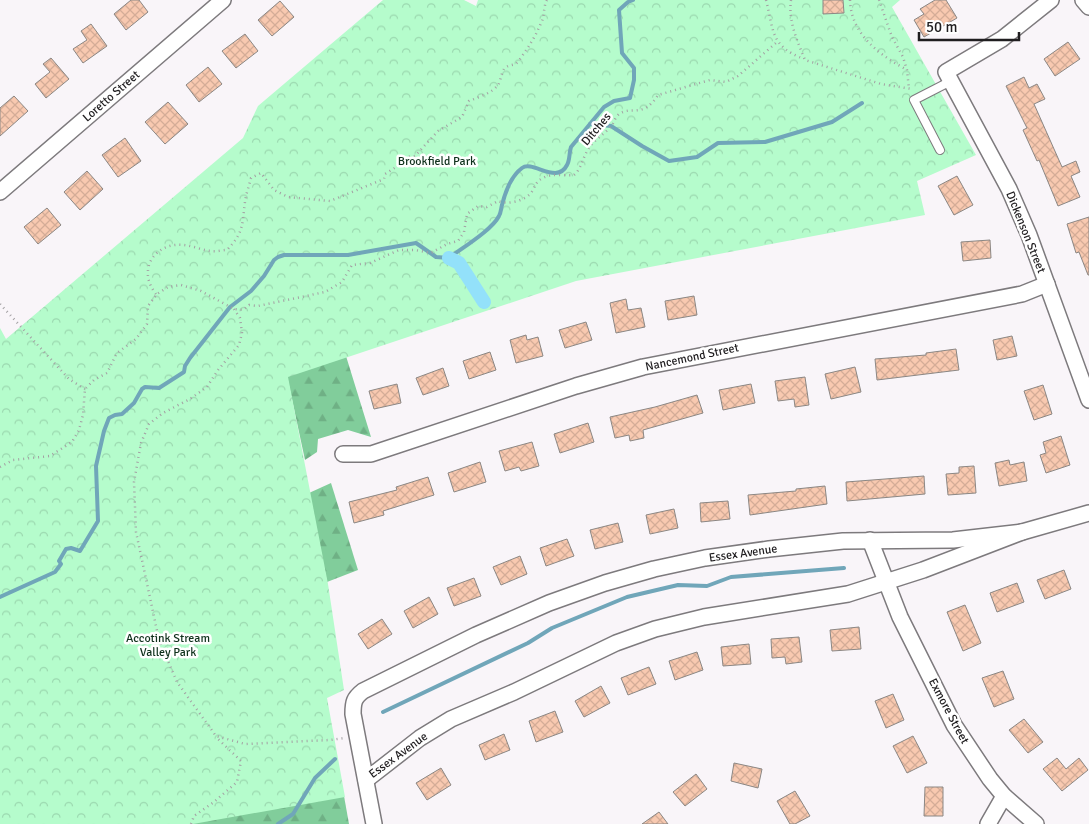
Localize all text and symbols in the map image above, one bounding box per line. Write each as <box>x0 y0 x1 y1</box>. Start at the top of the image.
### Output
scale bar <box>919 10 1019 42</box>
text: 50 m <box>926 18 957 36</box>
street label: Loretto Street <box>80 67 143 125</box>
street label: Ditches <box>578 110 615 149</box>
park label: Brookfield Park <box>398 154 476 169</box>
street label: Dickenson Street <box>1002 189 1049 275</box>
street label: Nancemond Street <box>644 340 740 375</box>
street label: Essex Avenue <box>708 541 778 566</box>
park label: Accotink Stream Valley Park <box>126 631 210 660</box>
street label: Exmore Street <box>925 676 972 747</box>
street label: Essex Avenue <box>366 729 431 782</box>

